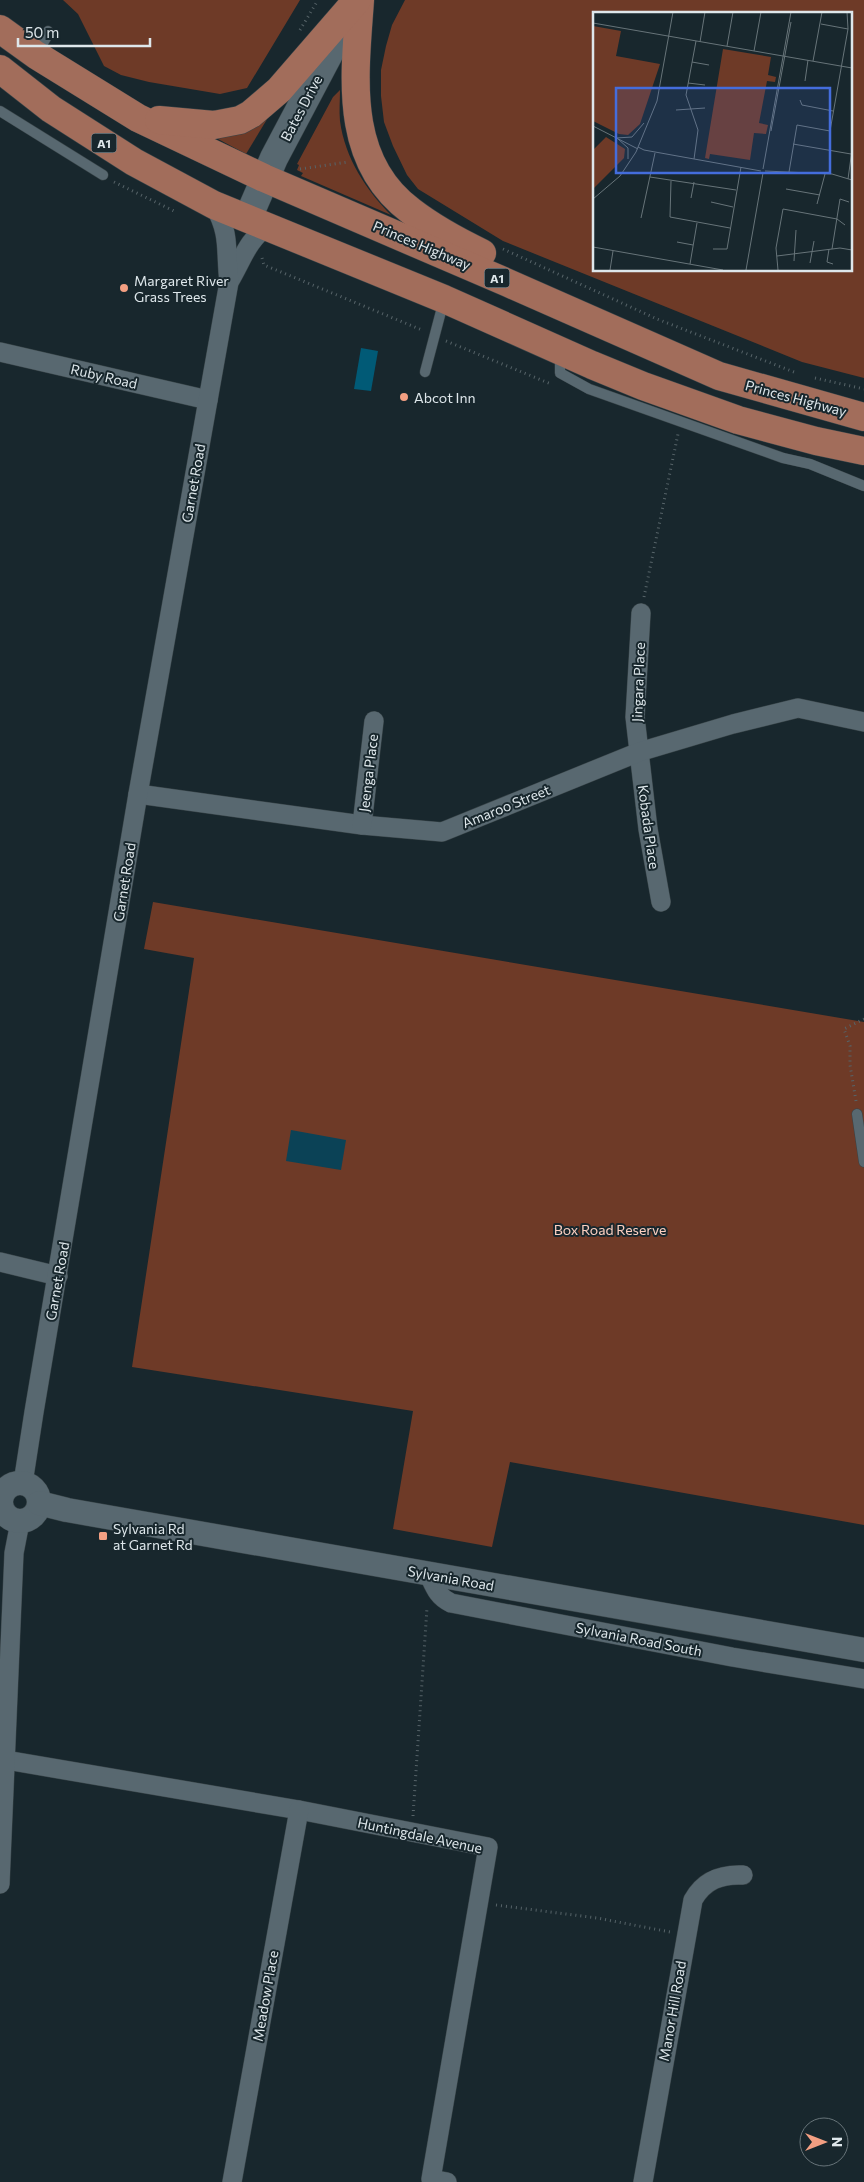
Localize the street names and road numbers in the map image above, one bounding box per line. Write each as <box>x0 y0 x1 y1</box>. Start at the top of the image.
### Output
street label: Bates Drive <box>277 72 325 144</box>
road number: A1 <box>92 134 116 152</box>
street label: Princes Highway <box>371 217 473 273</box>
road number: A1 <box>484 268 510 288</box>
street label: Ruby Road <box>69 360 139 392</box>
street label: Princes Highway <box>743 376 849 420</box>
street label: Garnet Road <box>178 442 208 524</box>
street label: Jingara Place <box>628 642 648 722</box>
street label: Jeenga Place <box>355 733 381 813</box>
street label: Amaroo Street <box>459 781 553 831</box>
street label: Kobada Place <box>635 784 663 870</box>
street label: Garnet Road <box>109 841 139 923</box>
street label: Garnet Road <box>42 1240 72 1322</box>
street label: Sylvania Road <box>407 1562 495 1594</box>
street label: Sylvania Road South <box>574 1618 704 1660</box>
street label: Huntingdale Avenue <box>356 1813 484 1857</box>
street label: Meadow Place <box>249 1949 281 2043</box>
street label: Manor Hill Road <box>655 1959 689 2063</box>

